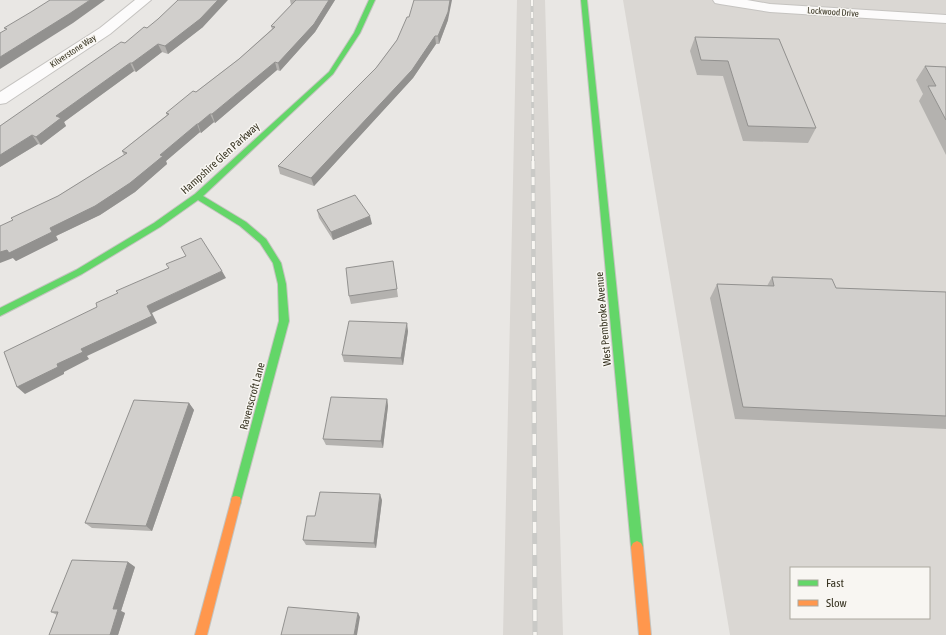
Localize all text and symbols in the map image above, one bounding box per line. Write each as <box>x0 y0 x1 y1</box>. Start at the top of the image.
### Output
street label: Lockwood Drive <box>807 5 859 19</box>
street label: Kilverstone Way <box>48 32 98 70</box>
street label: Hampshire Glen Parkway <box>178 119 262 196</box>
street label: West Pembroke Avenue <box>593 271 613 367</box>
street label: Ravenscroft Lane <box>237 361 267 431</box>
legend <box>790 567 930 619</box>
text: Fast <box>826 576 844 590</box>
text: Slow <box>826 596 847 610</box>

